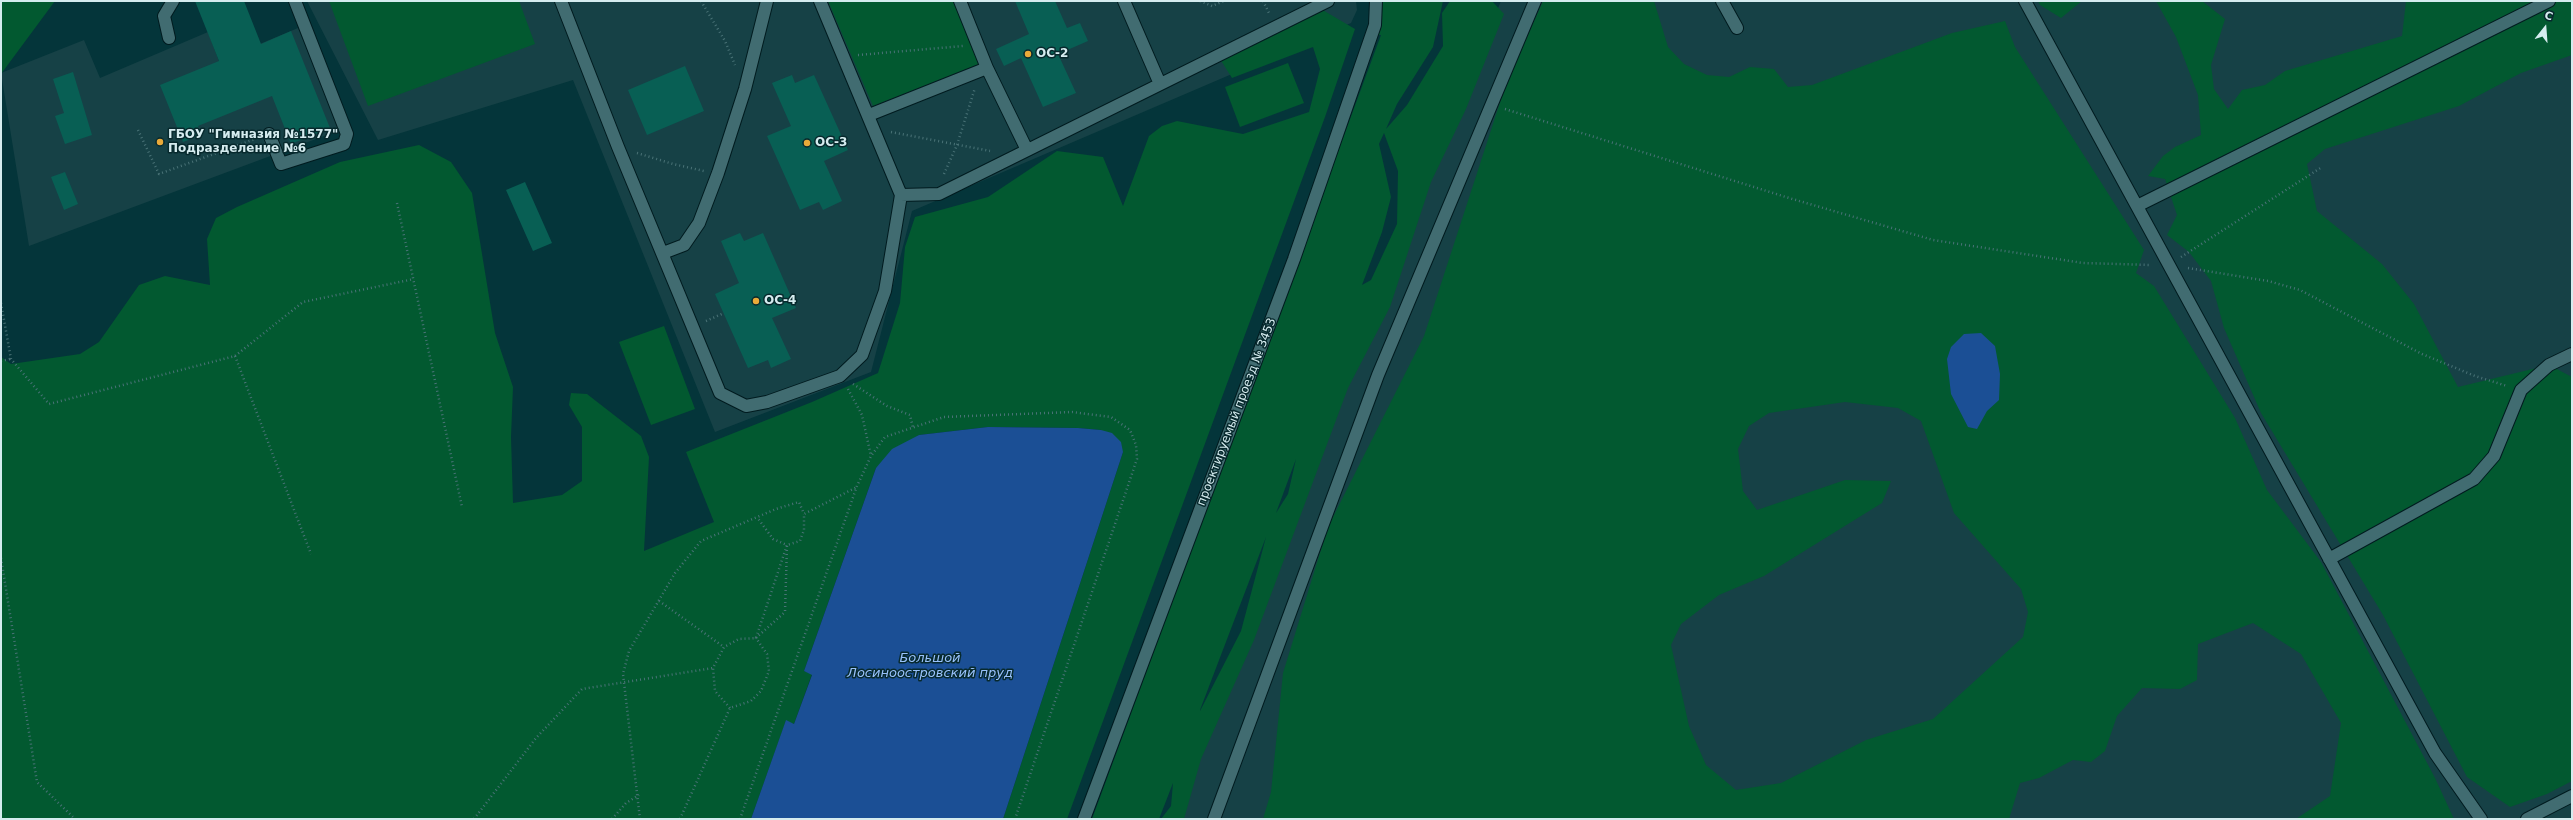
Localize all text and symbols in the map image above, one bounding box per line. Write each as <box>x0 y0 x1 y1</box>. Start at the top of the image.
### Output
north arrow <box>2525 8 2565 48</box>
text: С <box>2543 9 2554 23</box>
place label: ОС-2 <box>1036 47 1068 61</box>
marker: ОС-2 <box>1023 49 1033 59</box>
place label: ГБОУ "Гимназия №1577" Подразделение №6 <box>168 128 338 156</box>
place label: ОС-3 <box>815 136 847 150</box>
marker: ГБОУ "Гимназия №1577" Подразделение №6 <box>155 137 165 147</box>
marker: ОС-3 <box>802 138 812 148</box>
place label: ОС-4 <box>764 294 796 308</box>
marker: ОС-4 <box>751 296 761 306</box>
street label: проектируемый проезд № 3453 <box>1194 316 1280 508</box>
water label: Большой Лосиноостровский пруд <box>847 651 1013 682</box>

